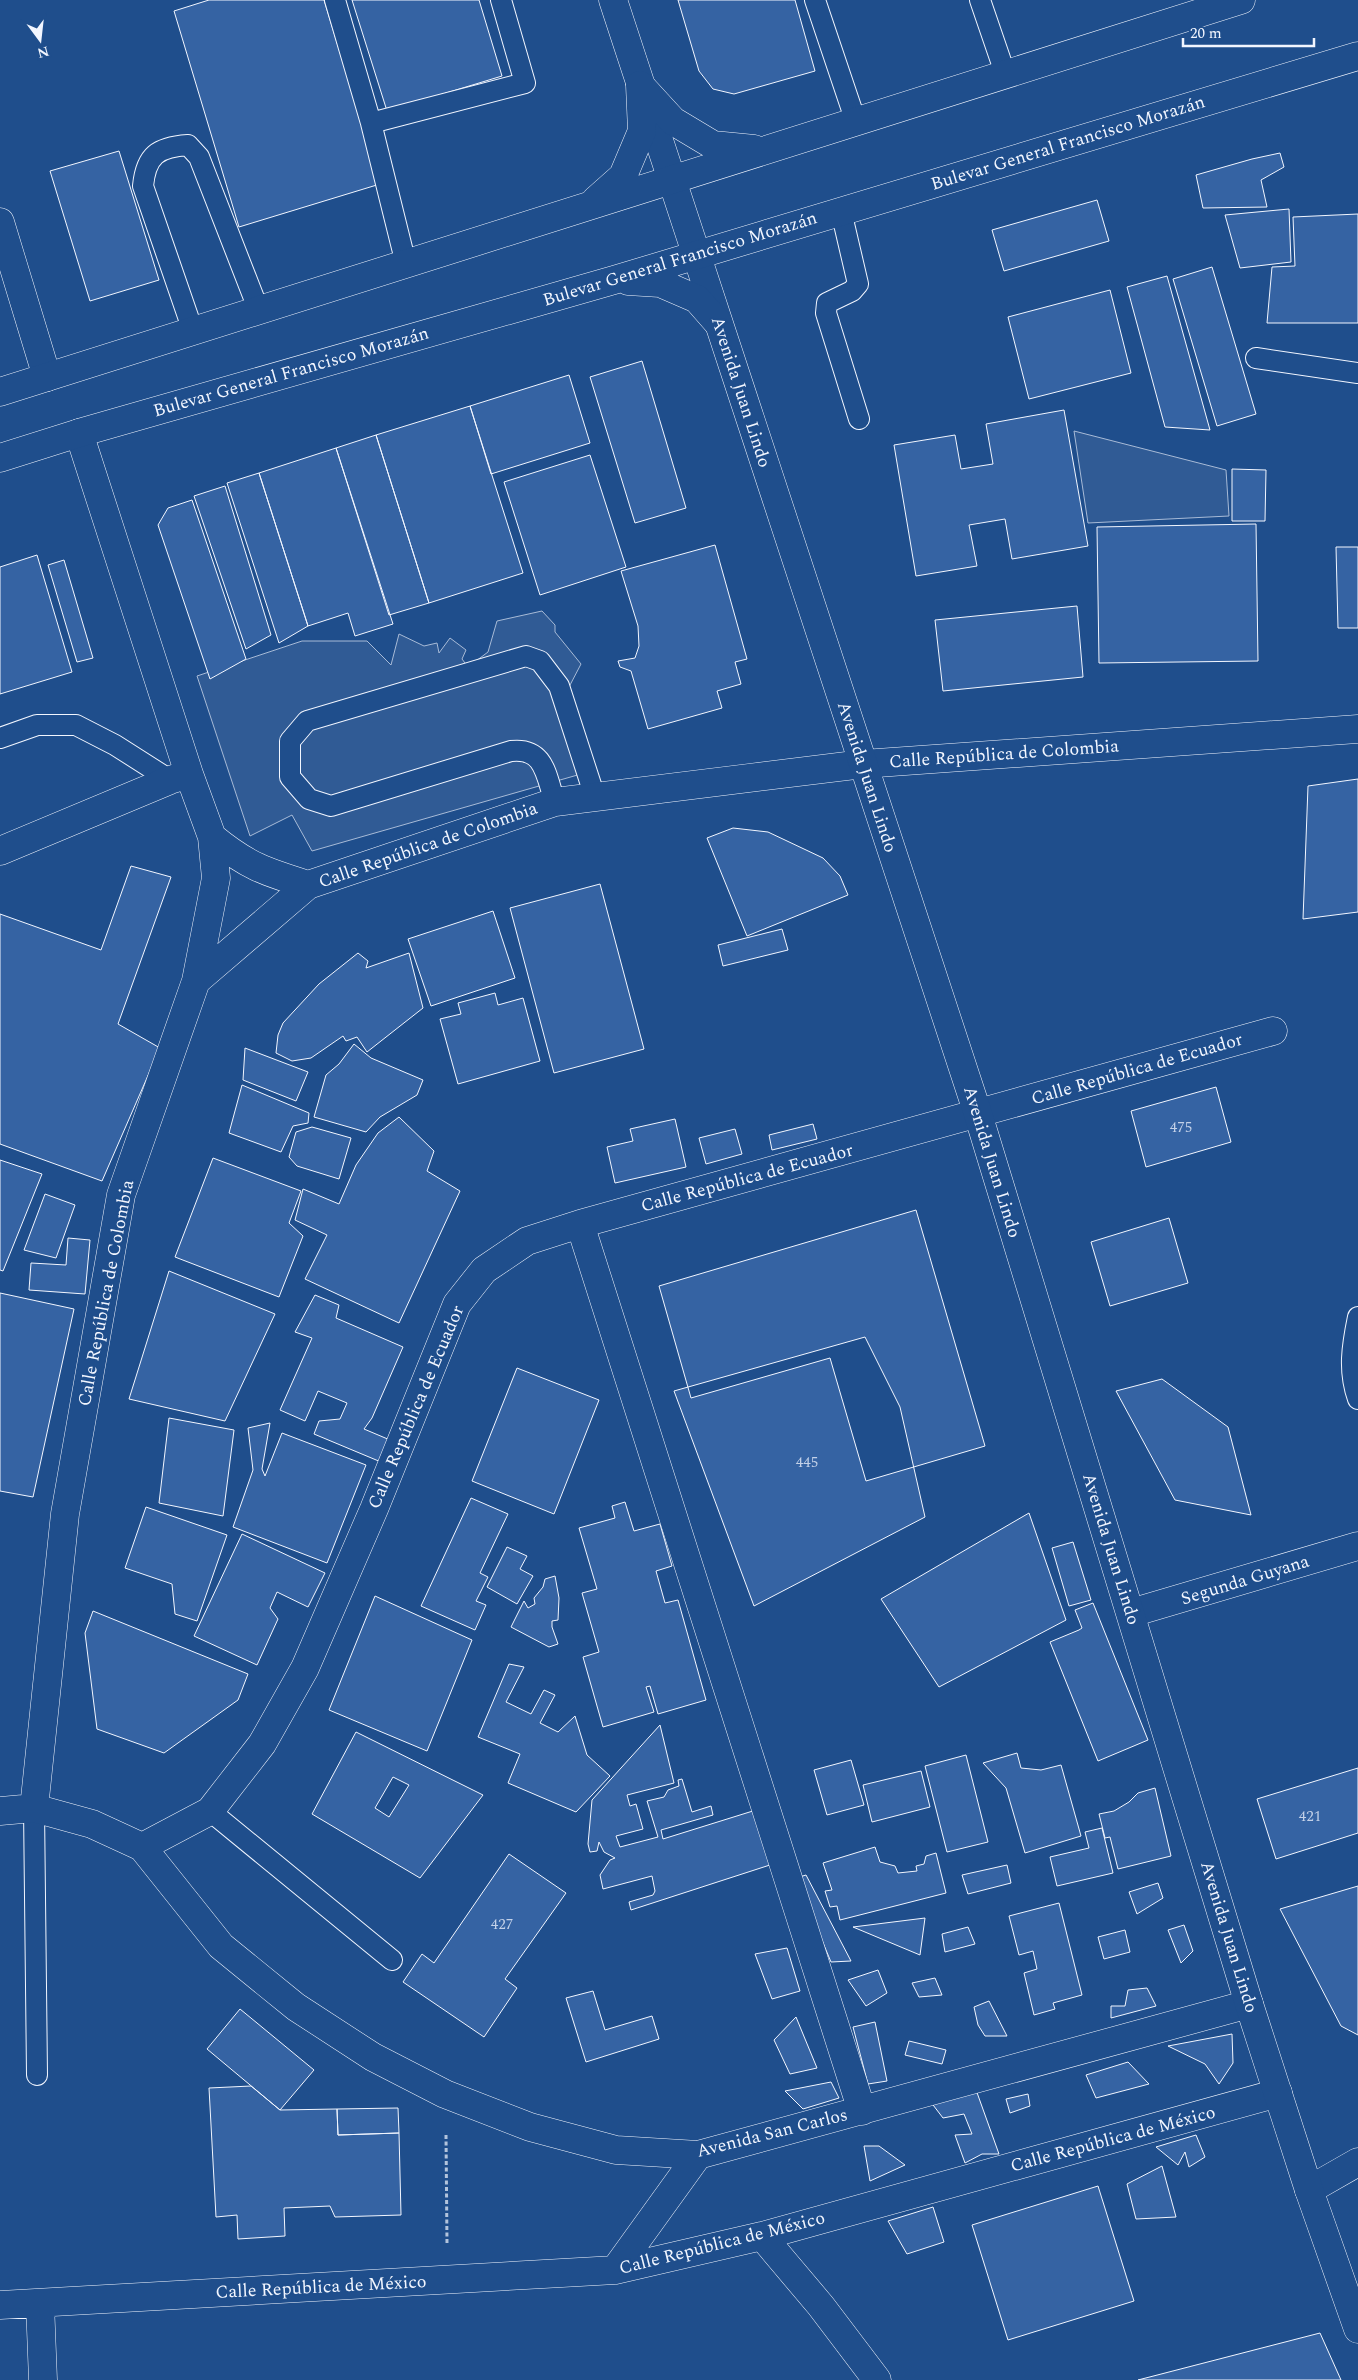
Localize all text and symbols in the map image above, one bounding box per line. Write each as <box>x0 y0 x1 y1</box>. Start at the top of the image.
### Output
north arrow <box>15 15 65 65</box>
scale bar <box>1183 15 1314 47</box>
text: 20 m <box>1190 22 1222 45</box>
text: N <box>35 40 51 64</box>
street label: Bulevar General Francisco Morazán <box>928 88 1208 198</box>
street label: Bulevar General Francisco Morazán <box>540 204 820 314</box>
street label: Avenida Juan Lindo <box>704 313 778 471</box>
street label: Bulevar General Francisco Morazán <box>150 320 432 424</box>
street label: Avenida Juan Lindo <box>830 698 904 856</box>
street label: Calle República de Colombia <box>888 732 1120 776</box>
street label: Calle República de Colombia <box>315 795 541 895</box>
street label: Calle República de Ecuador <box>1028 1026 1246 1112</box>
street label: Avenida Juan Lindo <box>956 1083 1028 1241</box>
house number: 475 <box>1170 1116 1192 1139</box>
street label: Calle República de Ecuador <box>638 1137 856 1219</box>
street label: Calle República de Colombia <box>71 1177 141 1409</box>
street label: Calle República de Ecuador <box>361 1301 471 1513</box>
house number: 445 <box>796 1451 818 1474</box>
street label: Avenida Juan Lindo <box>1075 1470 1147 1628</box>
street label: Segunda Guyana <box>1177 1548 1313 1612</box>
house number: 421 <box>1299 1805 1321 1828</box>
street label: Avenida Juan Lindo <box>1193 1858 1265 2016</box>
house number: 427 <box>491 1913 513 1936</box>
street label: Calle República de México <box>1007 2099 1219 2179</box>
street label: Avenida San Carlos <box>694 2101 850 2165</box>
street label: Calle República de México <box>616 2204 828 2282</box>
street label: Calle República de México <box>215 2268 427 2306</box>

